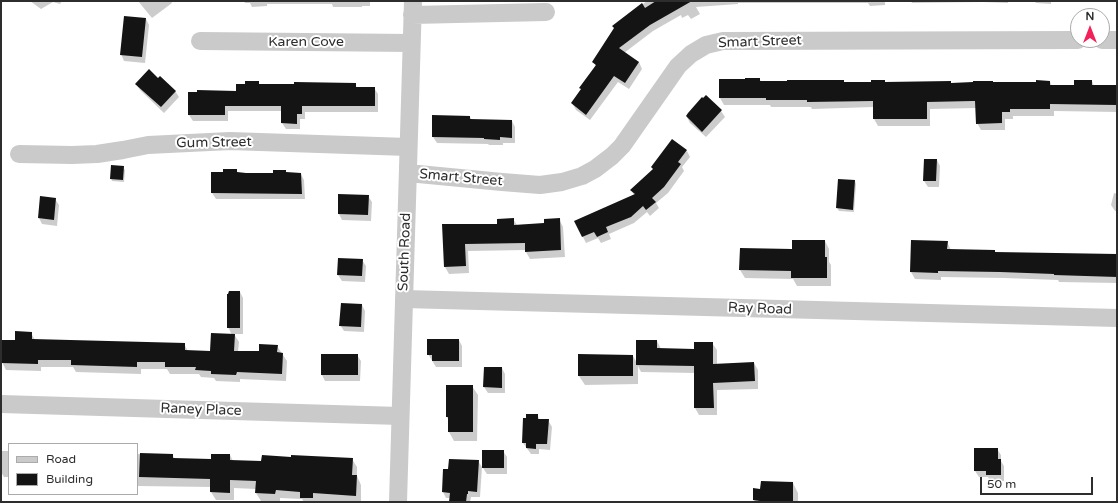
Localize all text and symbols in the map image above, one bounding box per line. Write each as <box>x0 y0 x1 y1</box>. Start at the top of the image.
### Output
north arrow <box>1070 8 1110 48</box>
text: N <box>1086 10 1094 23</box>
street label: Smart Street <box>718 32 802 52</box>
street label: Karen Cove <box>268 34 344 50</box>
street label: Gum Street <box>176 134 252 152</box>
street label: Smart Street <box>419 166 503 190</box>
street label: South Road <box>395 213 415 291</box>
street label: Ray Road <box>728 299 792 319</box>
street label: Raney Place <box>160 400 242 420</box>
legend <box>8 443 138 495</box>
text: Road <box>46 452 76 466</box>
scale bar <box>982 469 1095 495</box>
text: Building <box>46 472 93 486</box>
text: 50 m <box>987 477 1016 491</box>

